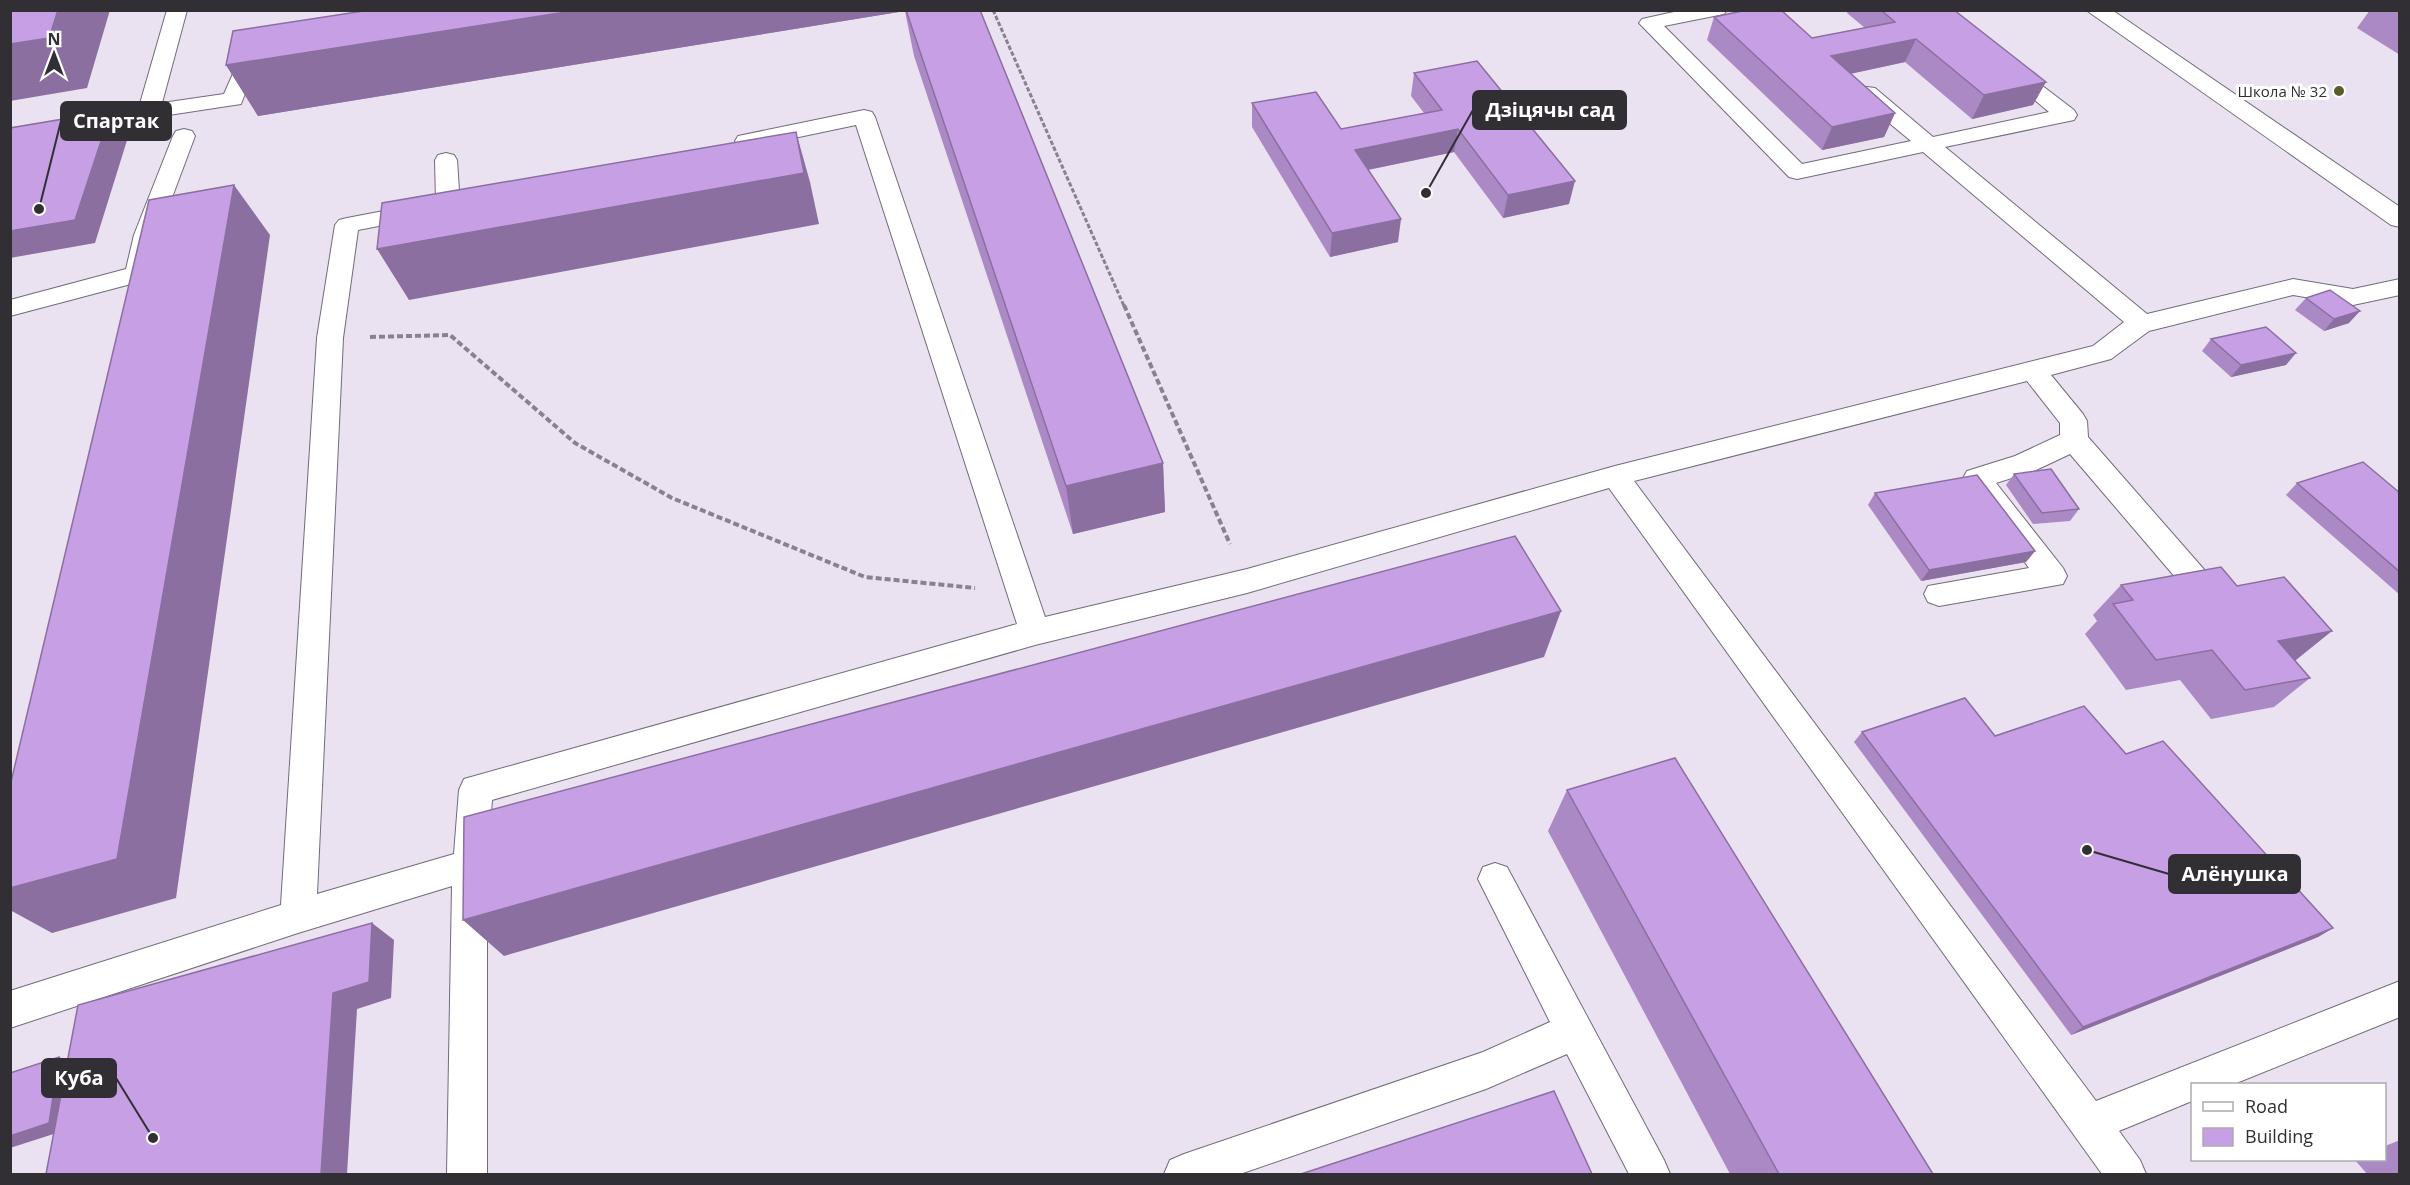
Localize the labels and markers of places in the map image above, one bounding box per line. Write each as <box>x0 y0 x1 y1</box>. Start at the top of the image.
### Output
place label: Школа № 32 <box>2238 81 2327 101</box>
marker: Школа № 32 <box>2332 84 2346 98</box>
callout: Дзіцячы сад <box>1473 91 1626 129</box>
callout: Спартак <box>61 102 171 140</box>
callout: Алёнушка <box>2169 855 2300 893</box>
callout: Куба <box>42 1059 116 1097</box>

